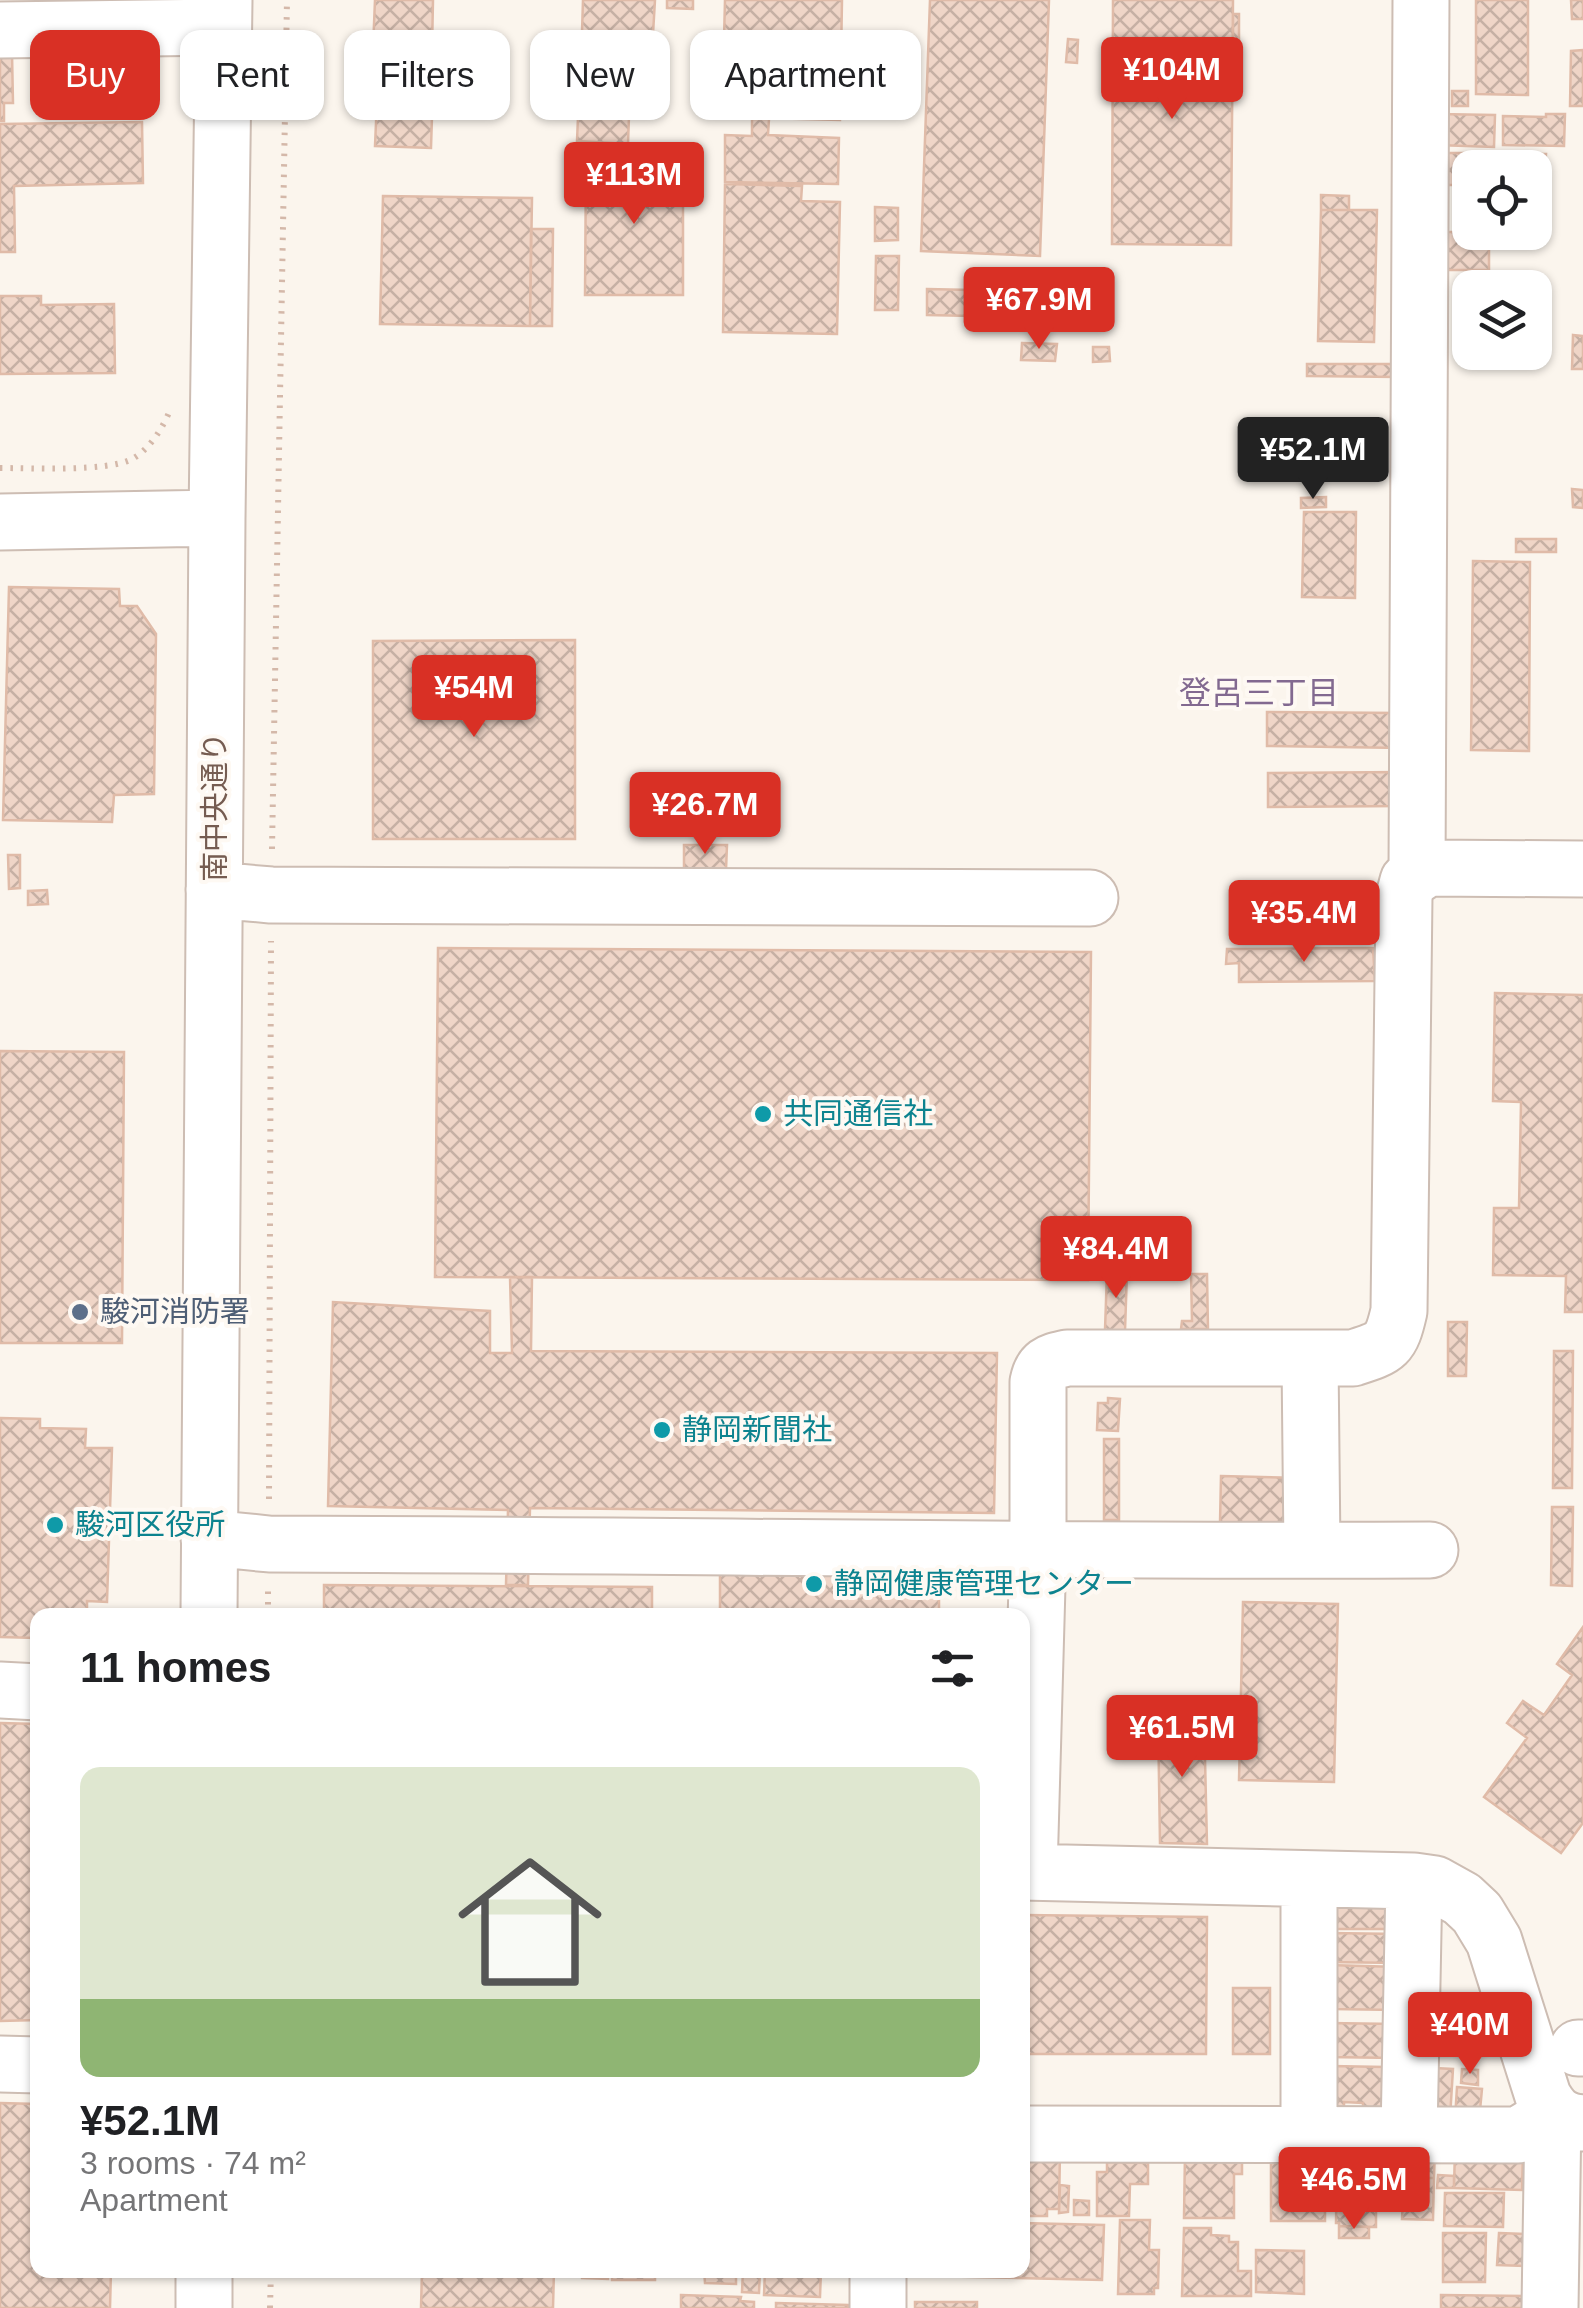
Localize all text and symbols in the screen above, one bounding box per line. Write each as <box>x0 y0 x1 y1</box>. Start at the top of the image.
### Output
chip: Buy <box>30 30 160 120</box>
chip: Rent <box>180 30 324 120</box>
chip: Filters <box>344 30 510 120</box>
chip: New <box>530 30 670 120</box>
chip: Apartment <box>690 30 921 120</box>
pin: ¥104M <box>1102 37 1242 122</box>
text: ¥104M <box>1123 51 1221 87</box>
pin: ¥113M <box>564 142 704 227</box>
map controls <box>1452 150 1552 370</box>
button: locate <box>1452 150 1552 250</box>
text: ¥113M <box>586 156 682 192</box>
pin: ¥67.9M <box>958 267 1120 352</box>
button: layers <box>1452 270 1552 370</box>
text: ¥67.9M <box>986 281 1092 317</box>
pin: ¥52.1M <box>1232 417 1394 502</box>
text: ¥52.1M <box>1260 431 1366 467</box>
pin: ¥54M <box>415 655 533 740</box>
text: ¥54M <box>434 669 514 705</box>
district label: 登呂三丁目 <box>1179 675 1339 711</box>
street label: 南中央通り <box>198 732 231 882</box>
pin: ¥26.7M <box>624 772 786 857</box>
text: ¥26.7M <box>652 786 758 822</box>
pin: ¥35.4M <box>1223 880 1385 965</box>
text: ¥35.4M <box>1251 894 1357 930</box>
place label: 共同通信社 <box>783 1097 933 1130</box>
marker: 共同通信社 <box>752 1103 774 1125</box>
pin: ¥84.4M <box>1035 1216 1197 1301</box>
text: ¥84.4M <box>1063 1230 1169 1266</box>
place label: 駿河消防署 <box>100 1295 250 1328</box>
marker: 駿河消防署 <box>69 1301 91 1323</box>
place label: 静岡新聞社 <box>682 1413 832 1446</box>
marker: 静岡新聞社 <box>651 1419 673 1441</box>
place label: 駿河区役所 <box>75 1508 225 1541</box>
marker: 駿河区役所 <box>44 1514 66 1536</box>
place label: 静岡健康管理センター <box>834 1567 1134 1600</box>
marker: 静岡健康管理センター <box>803 1573 825 1595</box>
icon: filters <box>925 1641 980 1696</box>
text: 11 homes <box>80 1644 271 1691</box>
pin: ¥61.5M <box>1101 1695 1263 1780</box>
text: ¥61.5M <box>1129 1709 1235 1745</box>
icon: home <box>440 1832 620 2012</box>
pin: ¥40M <box>1411 1992 1529 2077</box>
text: ¥40M <box>1430 2006 1510 2042</box>
text: ¥52.1M <box>80 2097 220 2144</box>
text: 3 rooms · 74 m² <box>80 2145 306 2181</box>
pin: ¥46.5M <box>1273 2147 1435 2232</box>
text: ¥46.5M <box>1301 2161 1407 2197</box>
text: Apartment <box>80 2182 228 2218</box>

